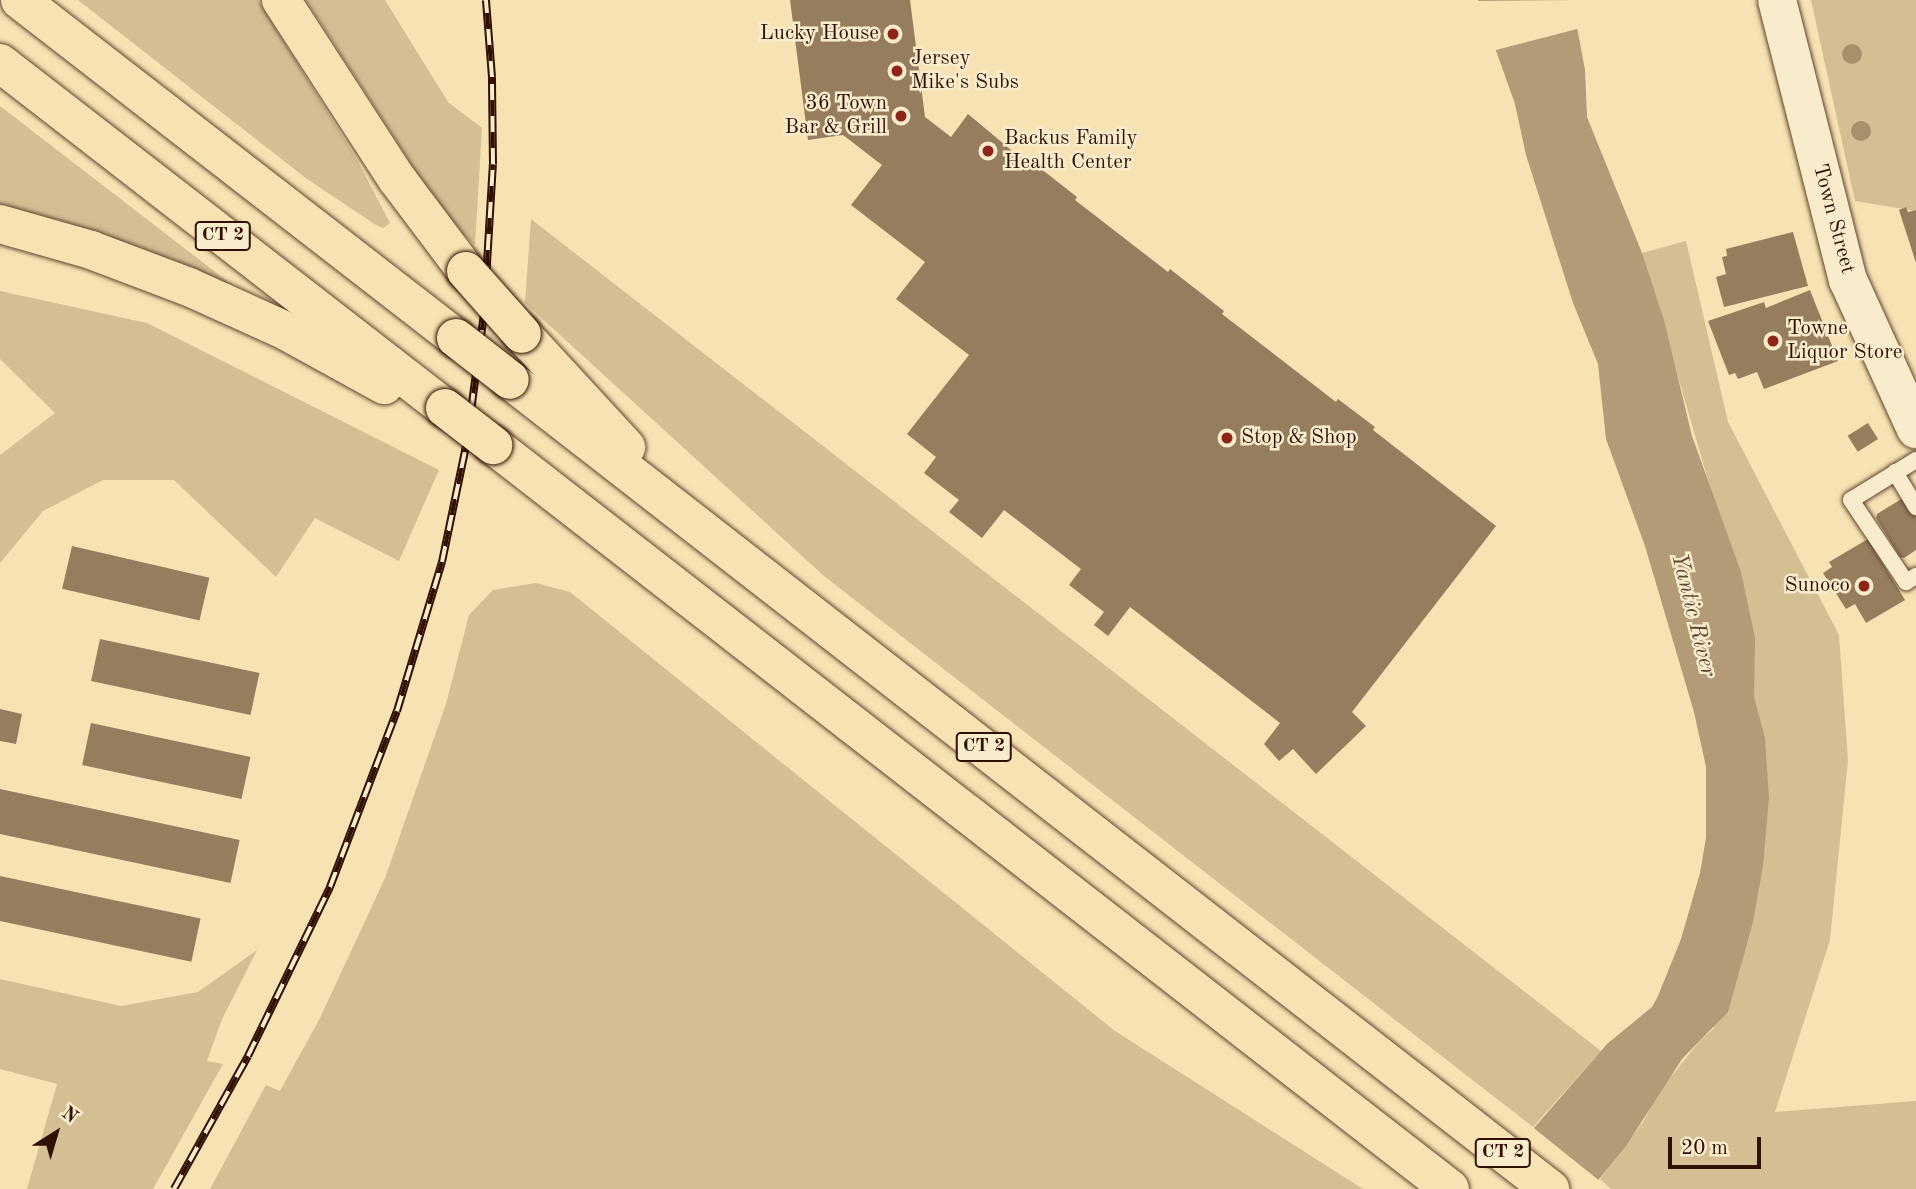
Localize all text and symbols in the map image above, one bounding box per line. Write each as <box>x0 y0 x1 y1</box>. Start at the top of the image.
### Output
place label: Lucky House <box>760 21 879 47</box>
marker: Lucky House <box>885 26 901 42</box>
place label: Jersey Mike's Subs <box>911 46 1019 96</box>
marker: Jersey Mike's Subs <box>889 63 905 79</box>
place label: 36 Town Bar & Grill <box>785 91 887 141</box>
marker: 36 Town Bar & Grill <box>893 108 909 124</box>
place label: Backus Family Health Center <box>1004 126 1138 176</box>
marker: Backus Family Health Center <box>978 141 998 161</box>
street label: Town Street <box>1806 161 1860 277</box>
road number: CT 2 <box>193 220 253 252</box>
place label: Towne Liquor Store <box>1787 316 1902 366</box>
marker: Towne Liquor Store <box>1765 333 1781 349</box>
place label: Stop & Shop <box>1241 425 1357 451</box>
marker: Stop & Shop <box>1219 430 1235 446</box>
water label: Yantic River <box>1664 550 1722 680</box>
place label: Sunoco <box>1784 573 1850 599</box>
marker: Sunoco <box>1856 578 1872 594</box>
road number: CT 2 <box>954 732 1014 762</box>
north arrow <box>21 1098 91 1168</box>
text: N <box>57 1104 80 1128</box>
scale bar <box>1671 1122 1764 1166</box>
road number: CT 2 <box>1473 1138 1533 1168</box>
text: 20 m <box>1681 1138 1728 1159</box>

